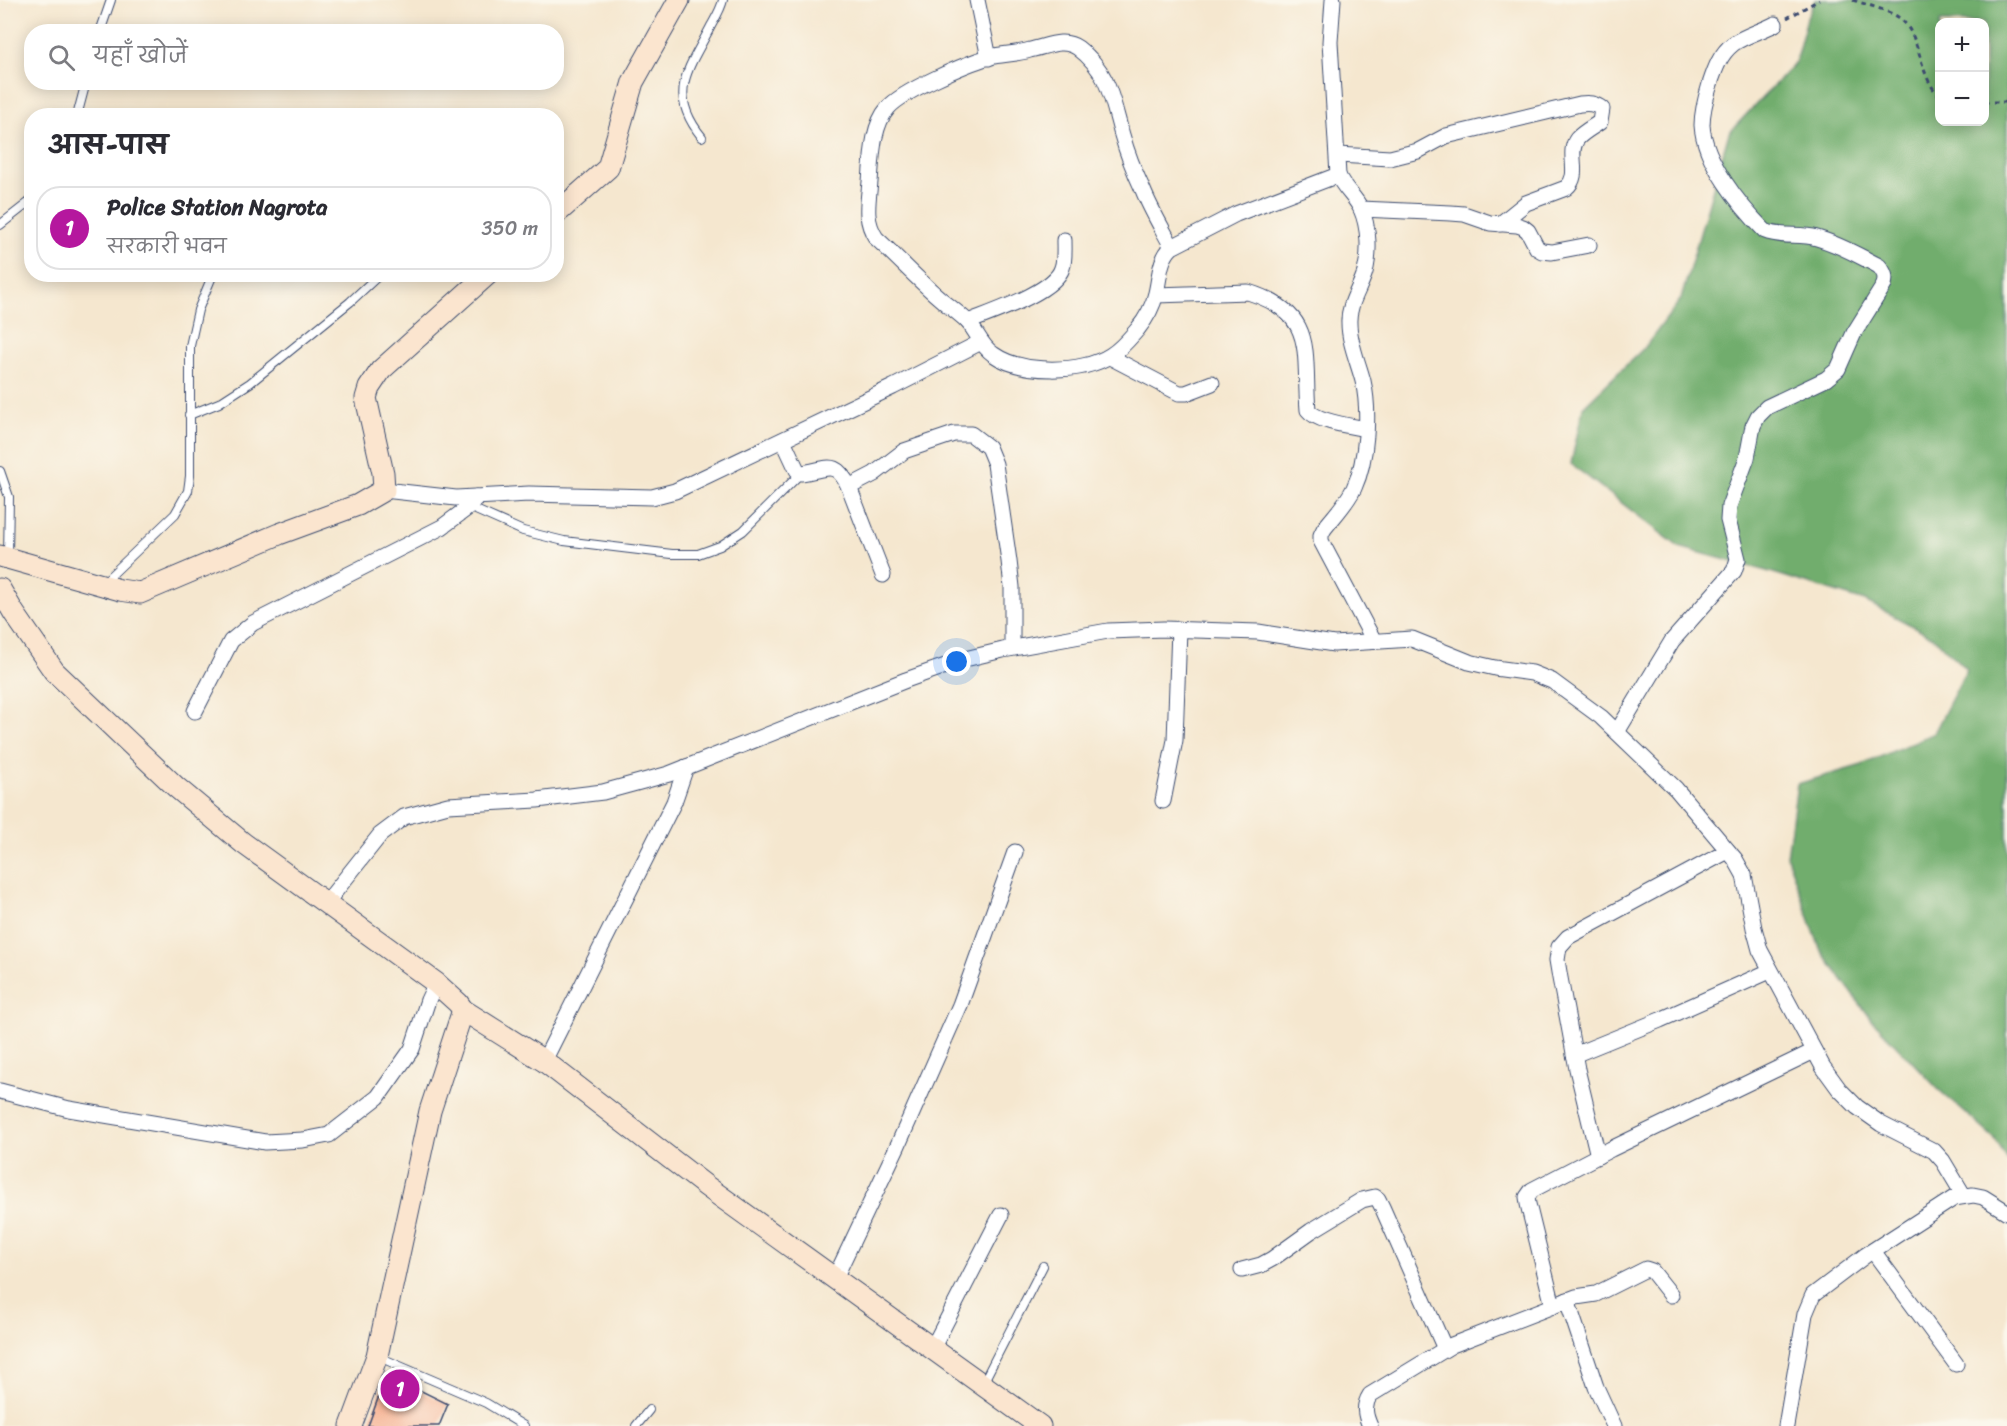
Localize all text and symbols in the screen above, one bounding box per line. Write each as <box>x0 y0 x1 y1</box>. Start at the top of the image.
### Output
map controls <box>1935 18 1989 126</box>
button: + <box>1935 18 1989 72</box>
search box <box>24 24 564 90</box>
text: यहाँ खोजें <box>93 36 188 75</box>
icon: search <box>45 41 78 74</box>
button: − <box>1935 72 1989 126</box>
text: आस-पास <box>48 122 168 168</box>
text: Police Station Nagrota <box>107 188 327 227</box>
text: 1 <box>65 211 74 246</box>
text: 350 m <box>482 211 538 246</box>
text: सरकारी भवन <box>107 229 227 264</box>
your location <box>942 647 971 676</box>
pin: 1 <box>380 1366 420 1412</box>

